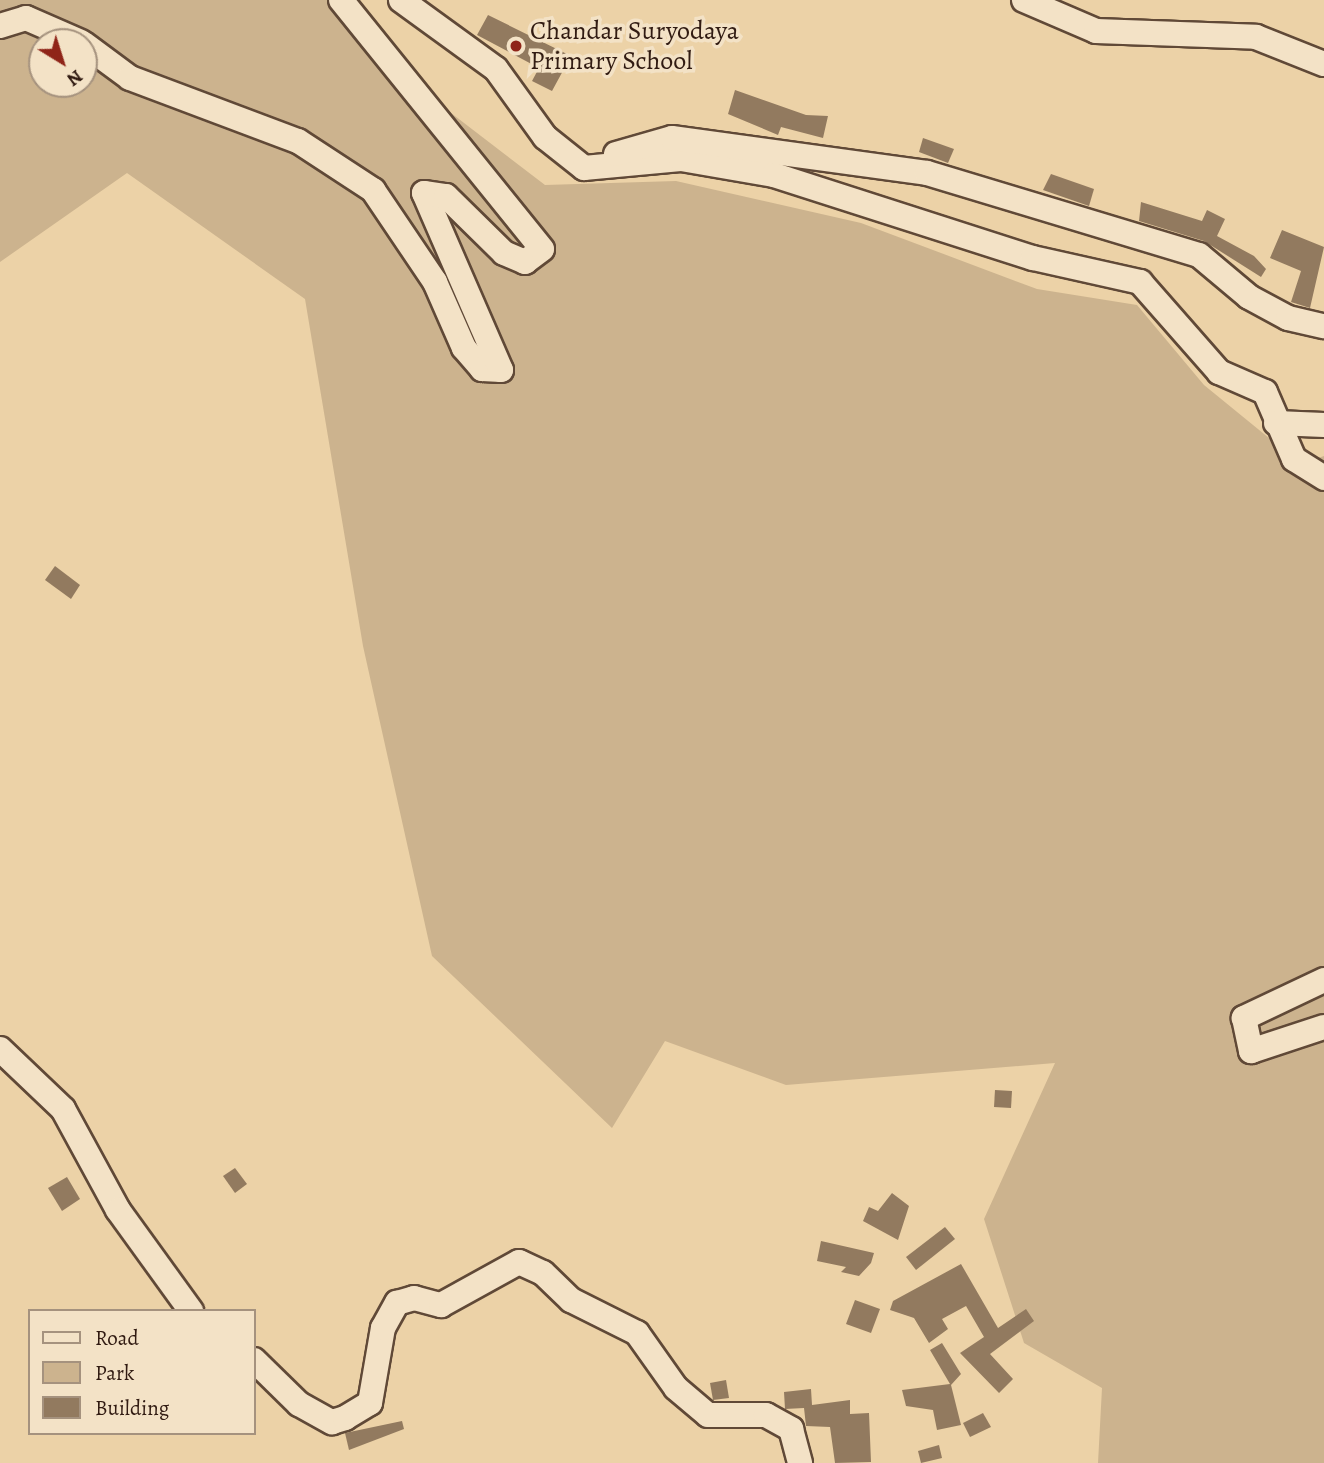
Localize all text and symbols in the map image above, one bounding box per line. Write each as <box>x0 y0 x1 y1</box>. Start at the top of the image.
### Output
place label: Chandar Suryodaya Primary School <box>530 15 739 76</box>
north arrow <box>28 28 98 98</box>
marker: Chandar Suryodaya Primary School <box>508 38 524 54</box>
text: N <box>61 63 88 92</box>
legend <box>28 1309 256 1435</box>
text: Road <box>95 1324 139 1352</box>
text: Park <box>95 1359 134 1387</box>
text: Building <box>95 1394 169 1422</box>

